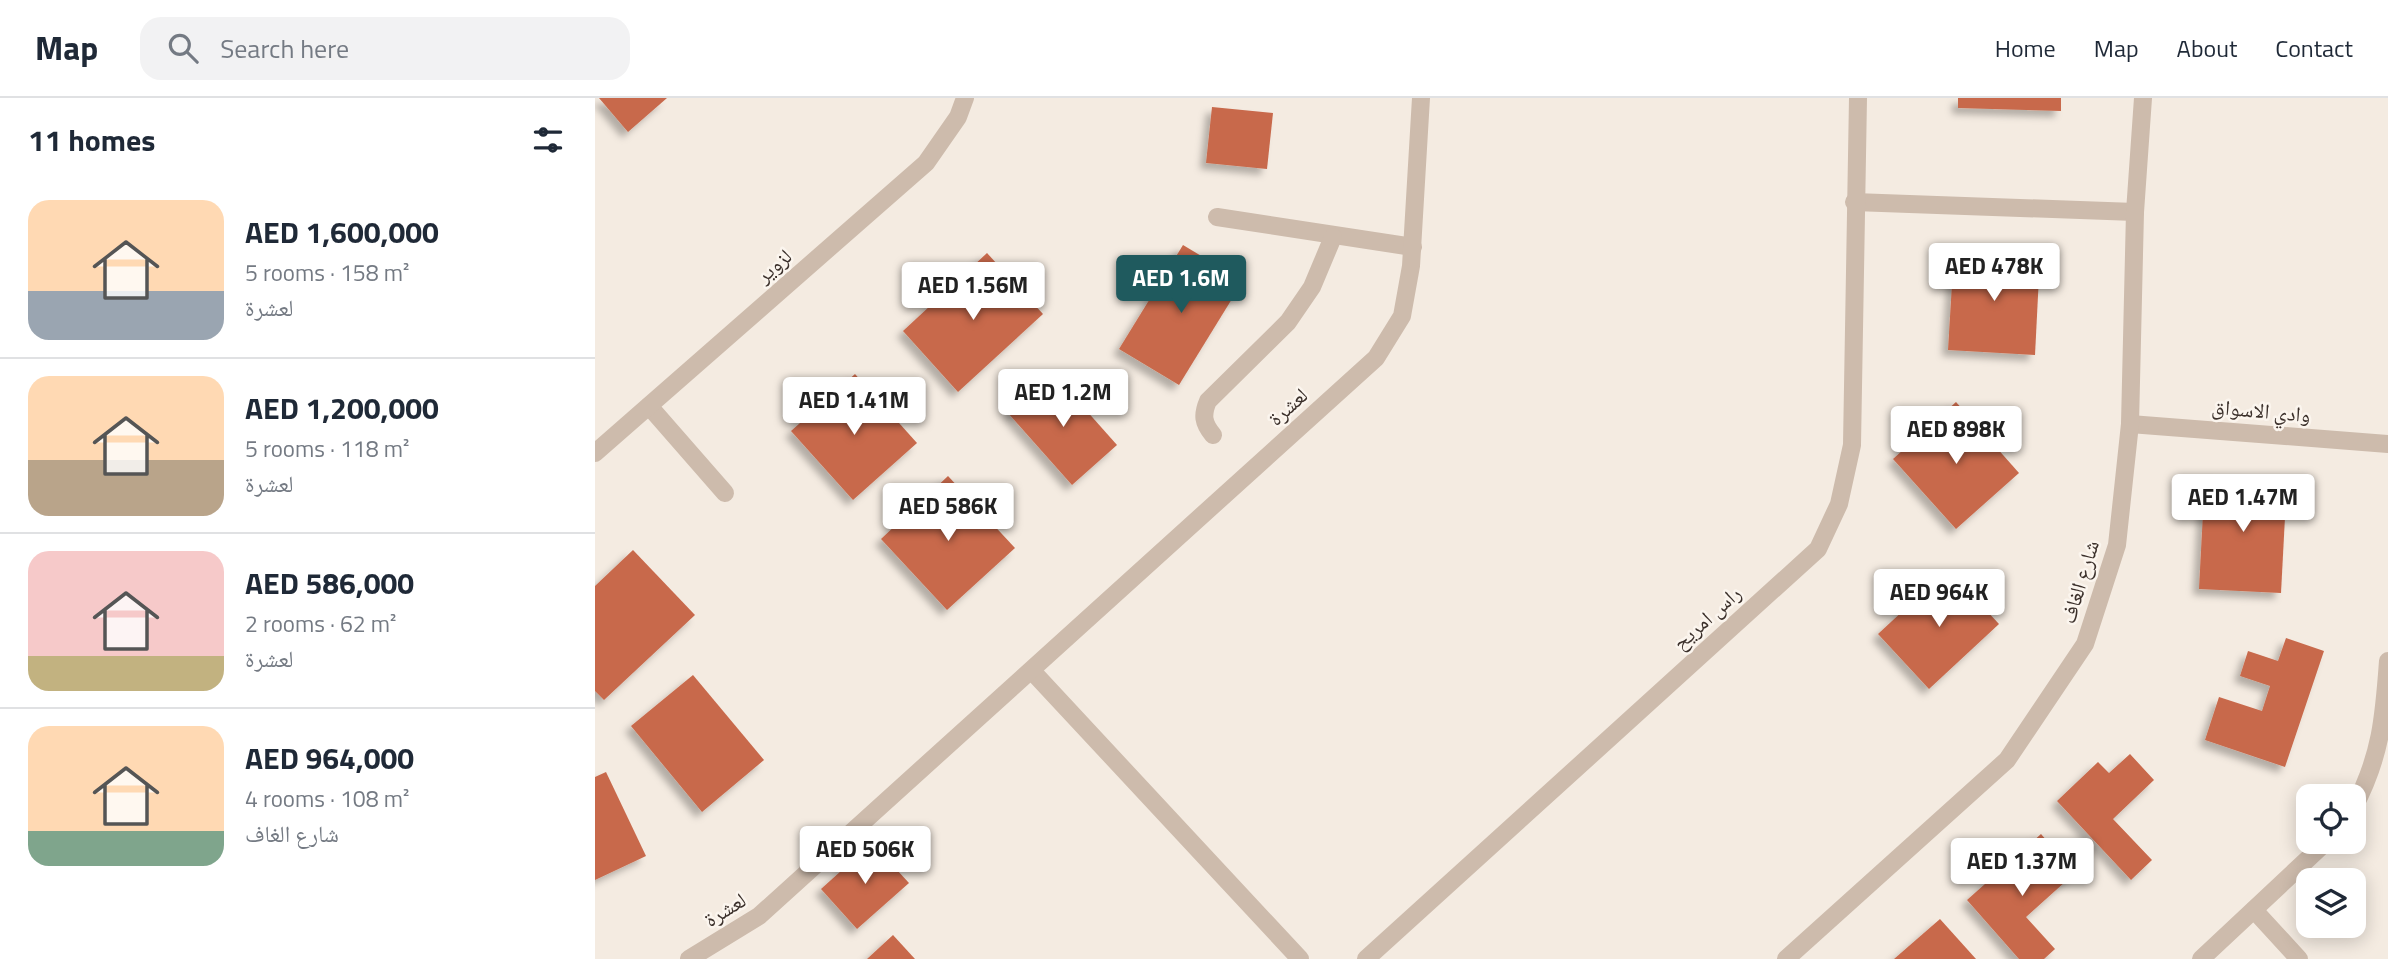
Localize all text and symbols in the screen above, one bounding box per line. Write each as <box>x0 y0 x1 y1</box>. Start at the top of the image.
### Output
search box <box>140 17 630 80</box>
text: Map <box>35 23 98 73</box>
icon: search <box>164 29 202 67</box>
text: Search here <box>220 29 349 68</box>
text: Home <box>1995 30 2056 66</box>
text: Map <box>2094 30 2139 66</box>
text: About <box>2177 30 2237 66</box>
text: Contact <box>2275 30 2353 66</box>
text: 11 homes <box>28 117 155 163</box>
icon: filters <box>529 121 567 159</box>
text: AED 1,600,000 <box>245 209 439 255</box>
icon: home <box>84 228 168 312</box>
street label: لزوير <box>748 241 798 291</box>
pin: AED 478K <box>1922 244 2066 303</box>
text: AED 478K <box>1945 248 2043 283</box>
text: 5 rooms · 158 m² <box>245 255 409 290</box>
pin: AED 1.6M <box>1109 256 1253 315</box>
text: AED 1.6M <box>1132 260 1230 295</box>
pin: AED 1.56M <box>893 262 1053 322</box>
text: AED 1.56M <box>918 267 1028 302</box>
text: لعشرة <box>245 290 293 325</box>
pin: AED 1.2M <box>991 370 1135 429</box>
text: AED 1.2M <box>1014 374 1112 409</box>
pin: AED 1.41M <box>774 378 934 437</box>
street label: لعشرة <box>1260 380 1314 433</box>
text: AED 1.41M <box>799 382 909 417</box>
text: AED 1,200,000 <box>245 385 439 431</box>
street label: وادي الاسواق <box>2210 390 2312 432</box>
icon: home <box>84 404 168 488</box>
pin: AED 898K <box>1884 406 2028 466</box>
text: AED 898K <box>1907 411 2005 446</box>
text: 5 rooms · 118 m² <box>245 431 409 466</box>
text: لعشرة <box>245 466 293 501</box>
pin: AED 1.47M <box>2163 474 2323 534</box>
text: AED 1.47M <box>2188 479 2298 514</box>
pin: AED 586K <box>876 484 1020 543</box>
text: AED 586K <box>899 488 997 523</box>
street label: شارع الغاف <box>2051 536 2107 627</box>
text: AED 586,000 <box>245 560 414 606</box>
pin: AED 964K <box>1867 570 2011 629</box>
text: AED 964K <box>1890 574 1988 609</box>
street label: راس امريح <box>1665 578 1748 657</box>
icon: home <box>84 579 168 663</box>
text: 2 rooms · 62 m² <box>245 606 396 641</box>
text: لعشرة <box>245 641 293 676</box>
text: AED 964,000 <box>245 735 414 781</box>
icon: home <box>84 754 168 838</box>
text: 4 rooms · 108 m² <box>245 781 409 816</box>
map controls <box>2296 784 2366 938</box>
button: locate <box>2296 784 2366 854</box>
text: شارع الغاف <box>245 816 339 851</box>
pin: AED 506K <box>793 826 937 886</box>
text: AED 506K <box>816 831 914 866</box>
pin: AED 1.37M <box>1942 838 2102 898</box>
text: AED 1.37M <box>1967 843 2077 878</box>
button: layers <box>2296 868 2366 938</box>
street label: لعشرة <box>697 884 752 934</box>

